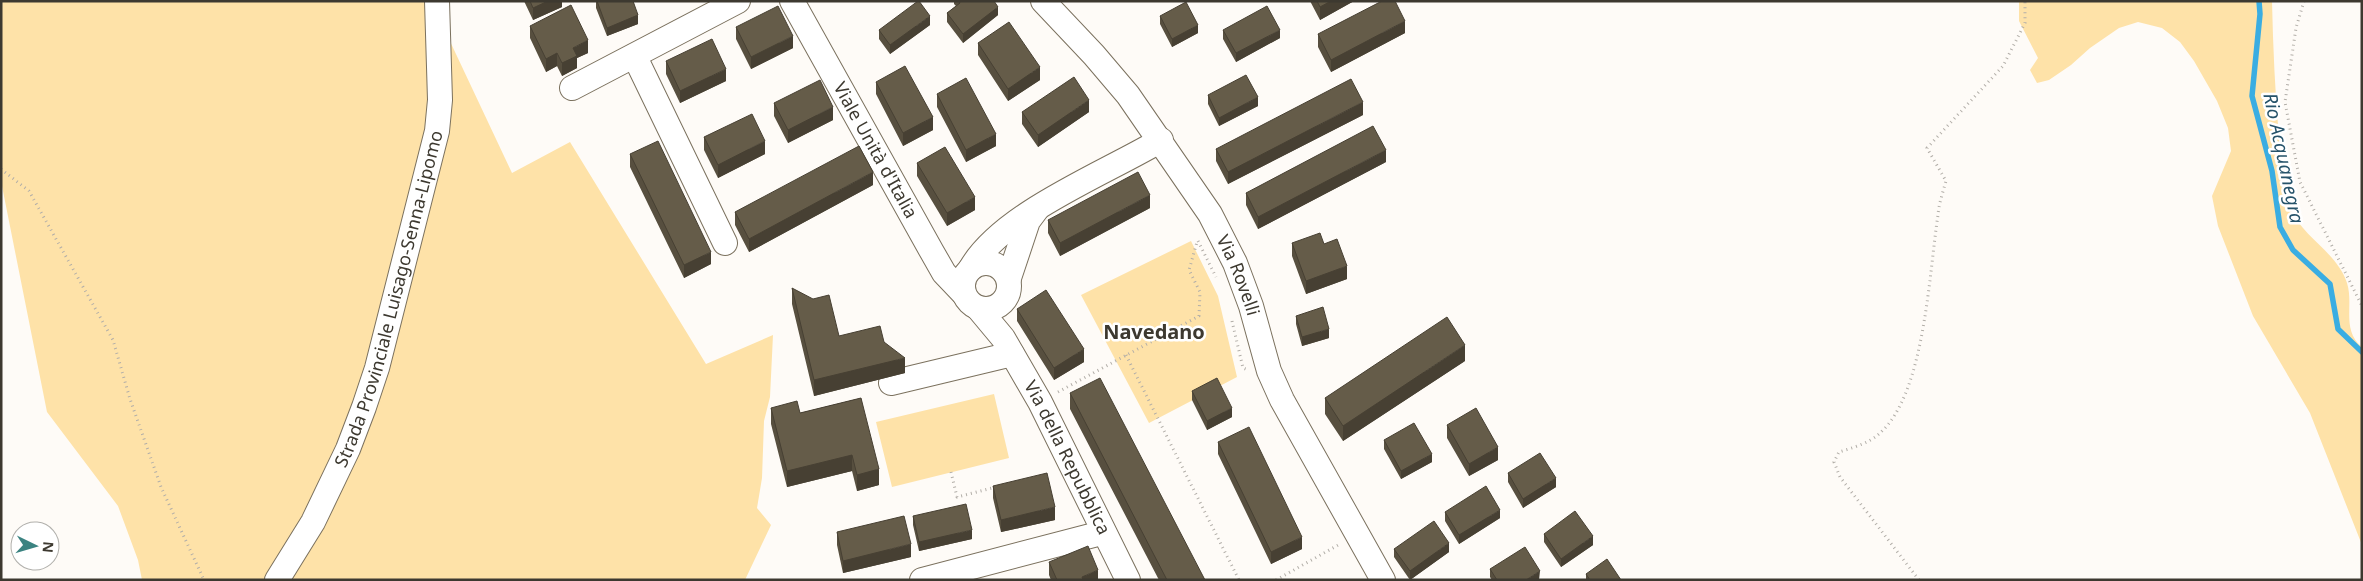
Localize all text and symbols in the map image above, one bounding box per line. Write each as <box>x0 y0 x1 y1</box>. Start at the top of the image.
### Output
street label: Viale Unità d'Italia <box>829 77 924 222</box>
water label: Rio Acquanegra <box>2257 90 2311 226</box>
street label: Strada Provinciale Luisago-Senna-Lipomo <box>328 128 448 471</box>
street label: Via Rovelli <box>1212 230 1266 318</box>
district label: Navedano <box>1103 318 1205 345</box>
street label: Via della Repubblica <box>1019 376 1117 538</box>
north arrow <box>10 521 60 571</box>
text: N <box>38 541 58 554</box>

